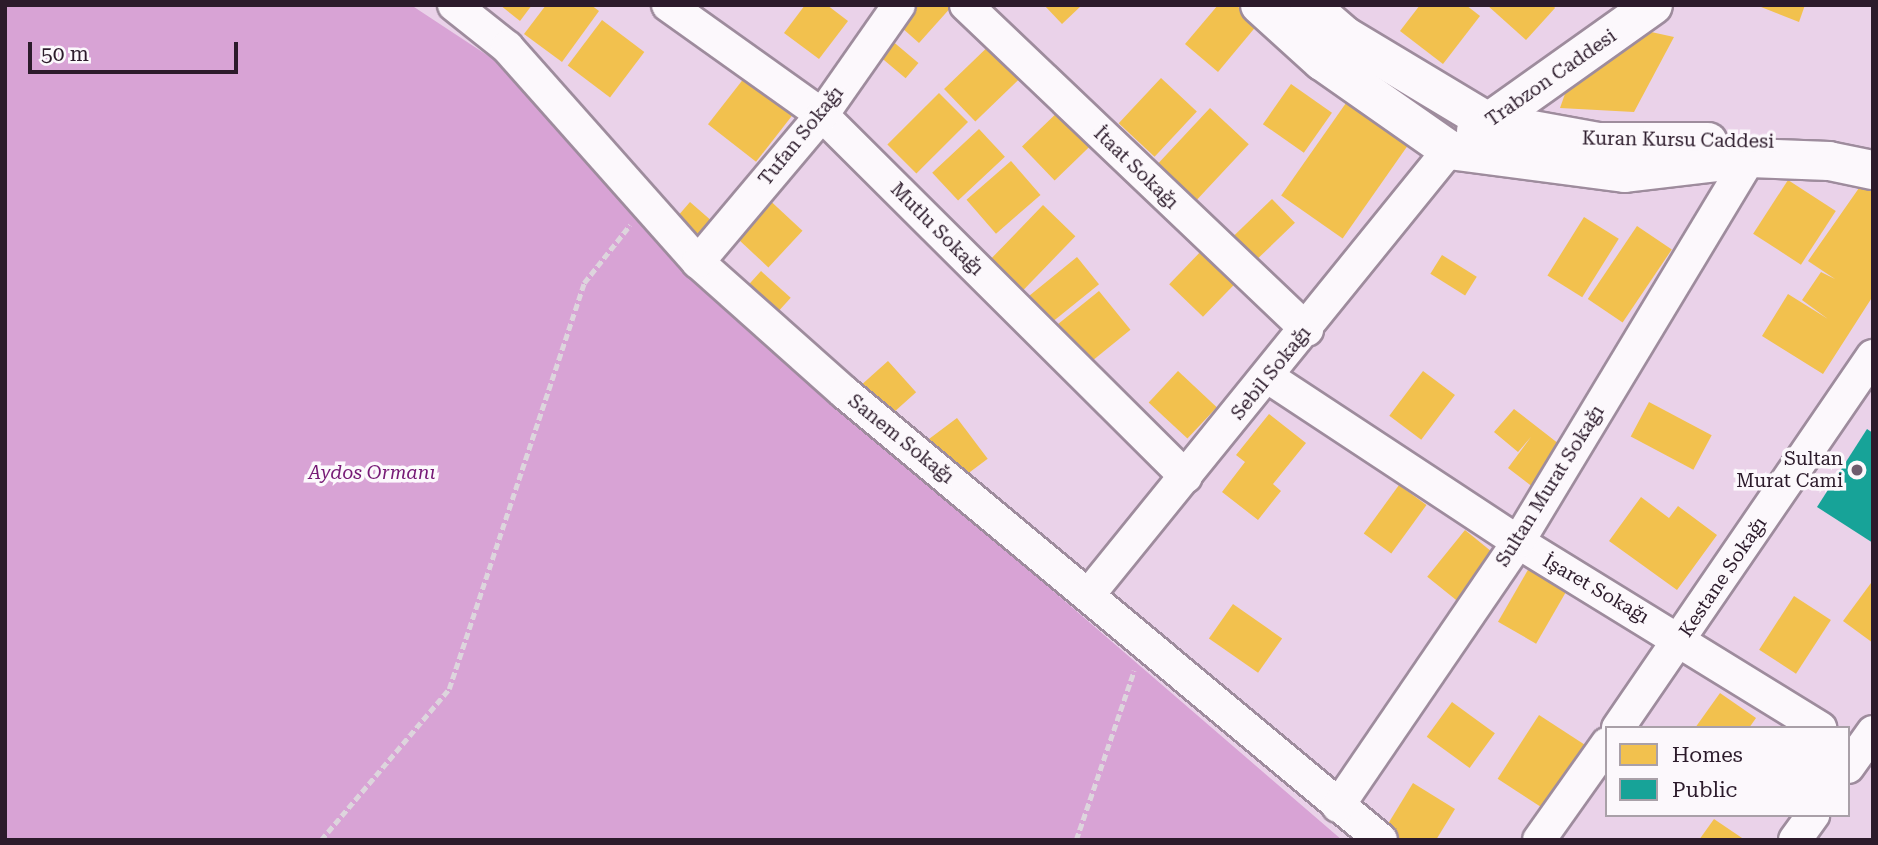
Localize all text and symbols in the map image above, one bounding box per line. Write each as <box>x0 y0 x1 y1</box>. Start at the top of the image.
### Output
street label: Trabzon Caddesi <box>1481 25 1621 131</box>
scale bar <box>32 28 242 72</box>
text: 50 m <box>41 42 89 66</box>
street label: Tufan Sokağı <box>754 82 848 190</box>
street label: İtaat Sokağı <box>1089 122 1183 214</box>
street label: Kuran Kursu Caddesi <box>1582 127 1774 153</box>
street label: Mutlu Sokağı <box>886 178 988 280</box>
street label: Sebil Sokağı <box>1226 322 1316 424</box>
street label: Sanem Sokağı <box>844 389 958 489</box>
street label: Sultan Murat Sokağı <box>1491 401 1609 571</box>
place label: Sultan Murat Cami <box>1736 448 1843 492</box>
park label: Aydos Ormanı <box>308 462 436 484</box>
marker: Sultan Murat Cami <box>1849 462 1865 478</box>
street label: Kestane Sokağı <box>1674 513 1772 641</box>
street label: İşaret Sokağı <box>1539 549 1653 629</box>
legend <box>1605 726 1850 817</box>
text: Homes <box>1672 743 1743 767</box>
text: Public <box>1672 778 1737 802</box>

